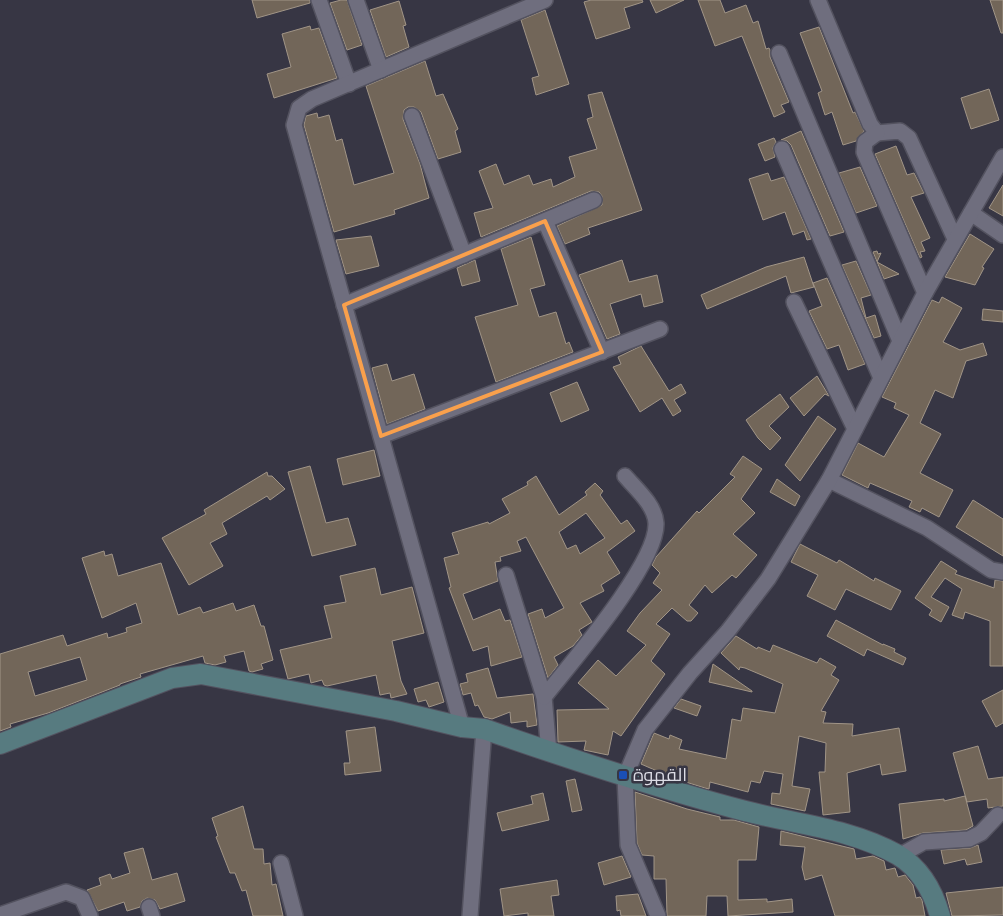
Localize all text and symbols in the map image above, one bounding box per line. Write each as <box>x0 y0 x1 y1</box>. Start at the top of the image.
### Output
place label: القهوة <box>633 764 687 786</box>
marker: القهوة <box>617 769 629 781</box>

